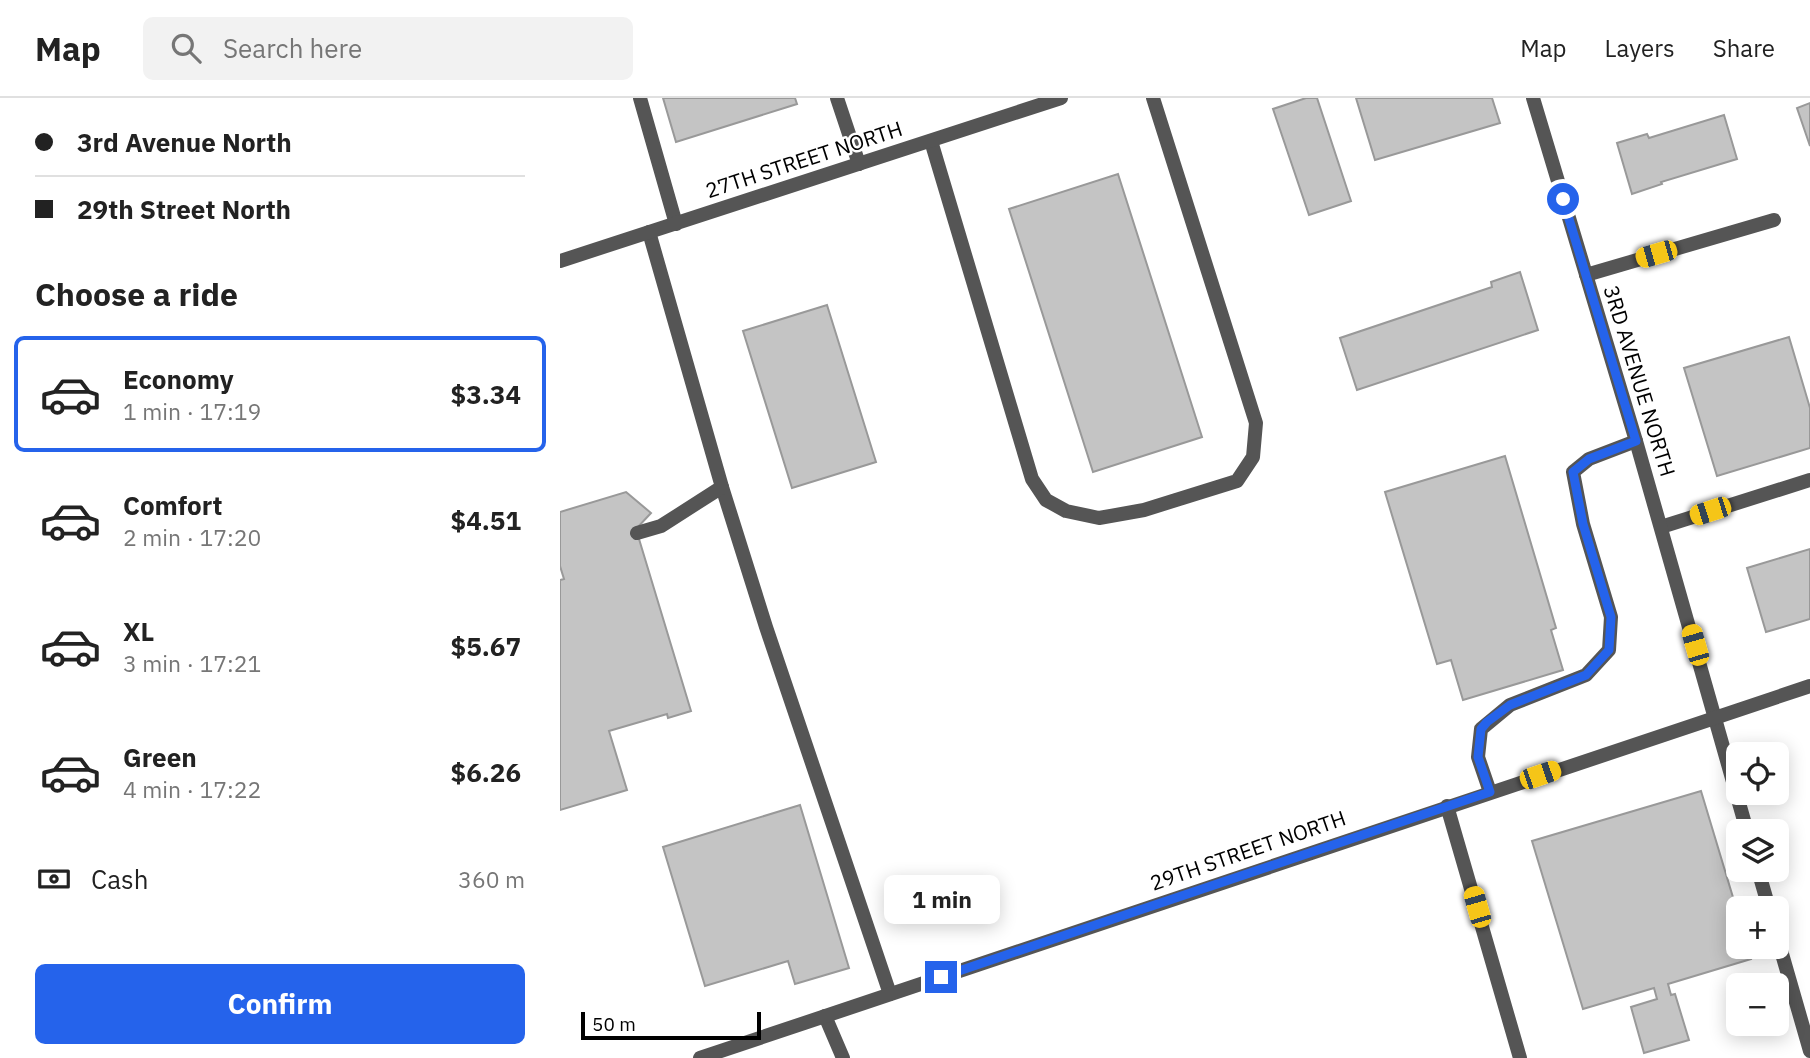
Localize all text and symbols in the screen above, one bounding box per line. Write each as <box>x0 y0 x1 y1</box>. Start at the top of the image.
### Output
search box <box>143 17 633 80</box>
text: Map <box>35 27 101 70</box>
icon: search <box>167 29 205 67</box>
text: Search here <box>223 31 362 65</box>
text: Map <box>1520 32 1567 64</box>
text: Layers <box>1605 32 1675 64</box>
text: Share <box>1713 32 1775 64</box>
street label: 27TH STREET NORTH <box>702 114 906 204</box>
text: 3rd Avenue North <box>77 125 292 159</box>
route start <box>1547 183 1579 215</box>
text: 29th Street North <box>77 192 291 226</box>
car <box>1633 238 1680 270</box>
text: Choose a ride <box>35 273 238 315</box>
street label: 3RD AVENUE NORTH <box>1598 282 1682 480</box>
text: Economy <box>123 362 234 396</box>
icon: car <box>39 363 102 426</box>
text: $3.34 <box>451 377 521 411</box>
text: 1 min · 17:19 <box>123 396 261 426</box>
text: Comfort <box>123 488 222 522</box>
icon: car <box>39 489 102 552</box>
car <box>1687 495 1734 527</box>
text: $4.51 <box>451 503 521 537</box>
text: 2 min · 17:20 <box>123 522 261 552</box>
text: XL <box>123 614 154 648</box>
icon: car <box>39 615 102 678</box>
car <box>1680 622 1711 668</box>
text: $5.67 <box>451 629 521 663</box>
text: 3 min · 17:21 <box>123 648 261 678</box>
text: Green <box>123 740 197 774</box>
icon: car <box>39 741 102 804</box>
map controls <box>1726 742 1789 1036</box>
button: locate <box>1726 742 1789 805</box>
text: $6.26 <box>451 755 521 789</box>
car <box>1517 758 1564 792</box>
text: 4 min · 17:22 <box>123 774 261 804</box>
street label: 29TH STREET NORTH <box>1146 803 1349 897</box>
button: layers <box>1726 819 1789 882</box>
icon: cash <box>35 860 73 898</box>
text: Cash <box>91 862 148 896</box>
text: 360 m <box>458 864 525 894</box>
callout: 1 min <box>883 876 999 924</box>
text: 1 min <box>912 884 972 914</box>
car <box>1462 884 1493 930</box>
button: + <box>1726 896 1789 959</box>
route end <box>925 961 957 993</box>
button: Confirm <box>35 964 525 1044</box>
button: − <box>1726 973 1789 1036</box>
scale bar <box>581 1009 761 1041</box>
text: 50 m <box>592 1012 636 1036</box>

